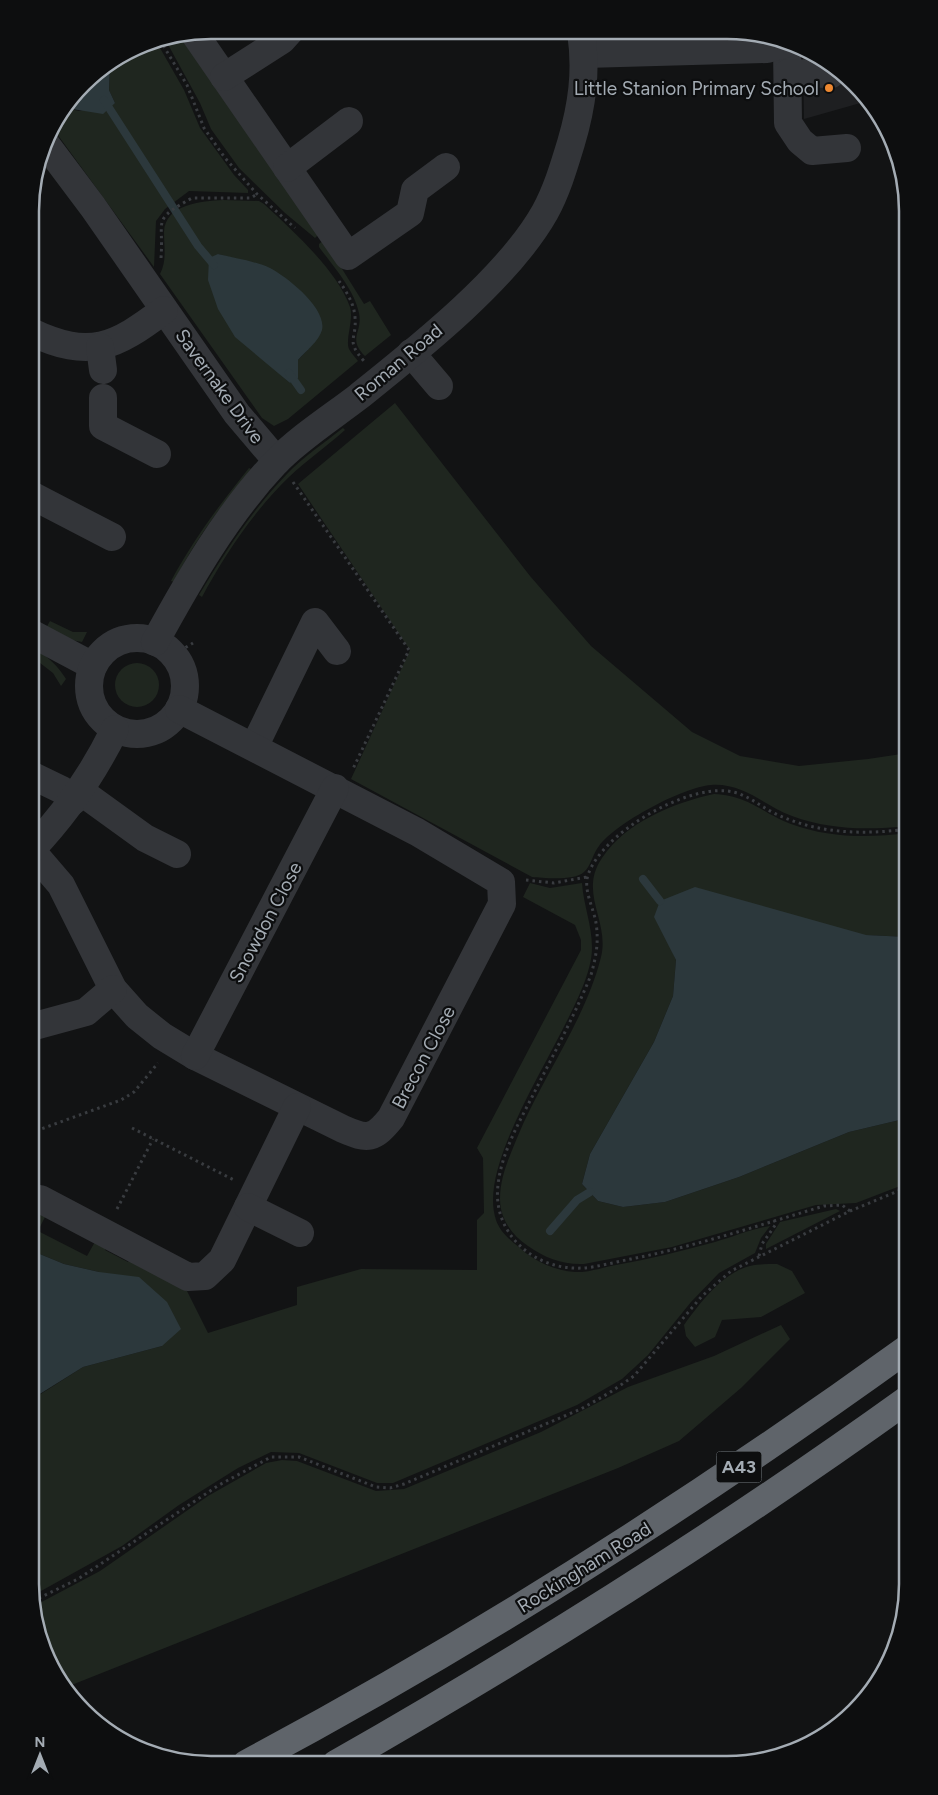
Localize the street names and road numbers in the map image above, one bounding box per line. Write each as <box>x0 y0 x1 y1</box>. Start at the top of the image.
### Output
street label: Roman Road <box>350 319 447 406</box>
street label: Savernake Drive <box>170 325 269 448</box>
street label: Snowdon Close <box>224 858 307 986</box>
street label: Brecon Close <box>387 1002 460 1113</box>
road number: A43 <box>716 1451 762 1482</box>
street label: Rockingham Road <box>513 1517 655 1618</box>

